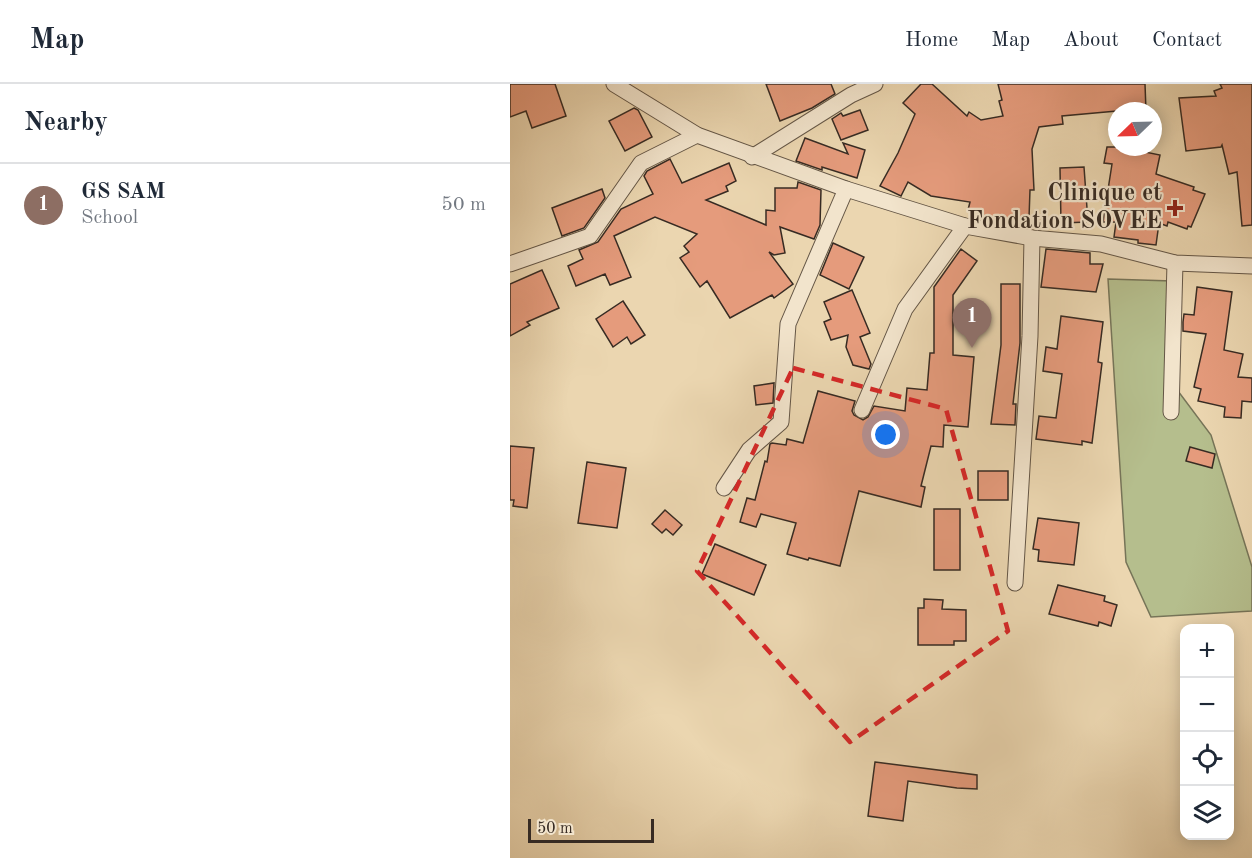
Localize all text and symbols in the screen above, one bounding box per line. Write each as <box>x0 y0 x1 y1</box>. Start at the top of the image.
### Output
text: Map <box>30 27 84 55</box>
text: Home <box>905 30 958 51</box>
text: Map <box>991 30 1030 51</box>
text: About <box>1063 30 1119 51</box>
text: Contact <box>1152 30 1222 51</box>
north arrow <box>1108 102 1162 156</box>
text: Nearby <box>24 110 108 136</box>
text: GS SAM <box>81 181 165 203</box>
place label: Clinique et Fondation SOVEE <box>967 182 1162 234</box>
text: 1 <box>38 195 49 215</box>
text: 50 m <box>441 195 486 215</box>
marker: Clinique et Fondation SOVEE <box>1166 199 1184 217</box>
text: School <box>81 208 138 228</box>
pin: 1 <box>952 298 992 348</box>
your location <box>871 420 900 449</box>
map controls <box>1180 624 1234 840</box>
button: + <box>1180 624 1234 678</box>
button: − <box>1180 678 1234 732</box>
button: locate <box>1180 732 1234 786</box>
button: layers <box>1180 786 1234 840</box>
scale bar <box>528 816 654 844</box>
text: 50 m <box>537 821 573 837</box>

